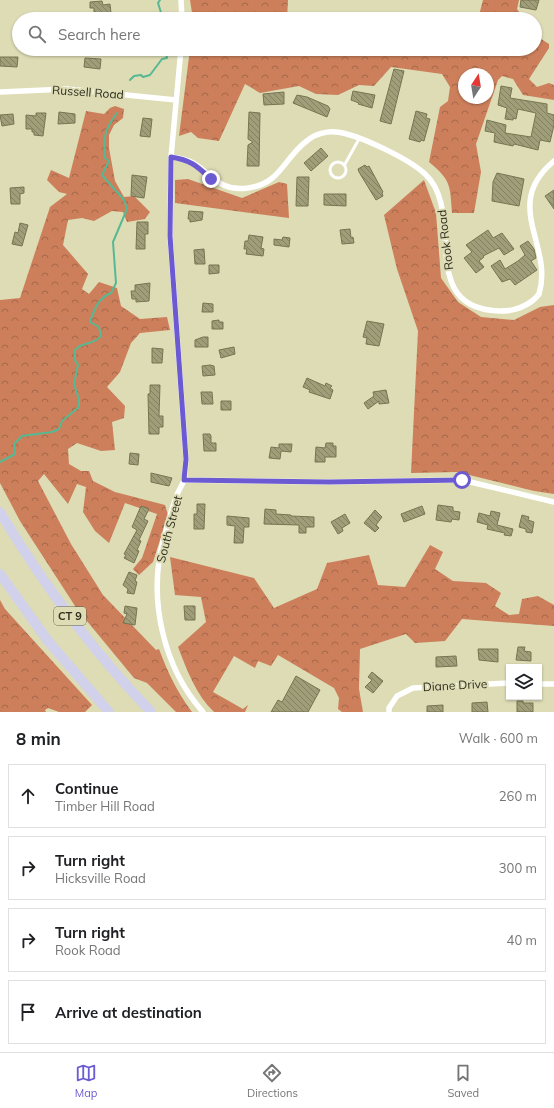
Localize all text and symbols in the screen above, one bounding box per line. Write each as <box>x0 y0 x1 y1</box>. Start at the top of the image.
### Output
search box <box>12 12 542 56</box>
icon: search <box>26 23 48 45</box>
text: Search here <box>58 25 140 44</box>
north arrow <box>458 68 494 104</box>
street label: Russell Road <box>52 82 124 102</box>
route end <box>202 170 220 188</box>
street label: Rook Road <box>434 209 456 271</box>
route start <box>453 471 471 489</box>
street label: South Street <box>153 494 185 564</box>
road number: CT 9 <box>54 607 86 625</box>
map controls <box>506 664 542 700</box>
button: layers <box>506 664 542 700</box>
street label: Diane Drive <box>422 676 488 694</box>
text: 8 min <box>16 728 61 749</box>
text: Walk · 600 m <box>459 730 538 746</box>
text: Continue <box>55 779 118 798</box>
icon: ahead <box>17 785 39 807</box>
text: 260 m <box>499 788 537 804</box>
text: Timber Hill Road <box>55 798 155 814</box>
text: Turn right <box>55 851 125 870</box>
icon: right <box>17 857 39 879</box>
text: 300 m <box>499 860 537 876</box>
text: Hicksville Road <box>55 870 146 886</box>
text: Turn right <box>55 923 125 942</box>
icon: right <box>17 929 39 951</box>
text: 40 m <box>507 932 537 948</box>
text: Rook Road <box>55 942 121 958</box>
icon: arrive <box>17 1001 39 1023</box>
text: Arrive at destination <box>55 1003 202 1022</box>
tab: Map <box>75 1062 97 1100</box>
tab: Directions <box>247 1062 298 1100</box>
tab: Saved <box>447 1062 479 1100</box>

